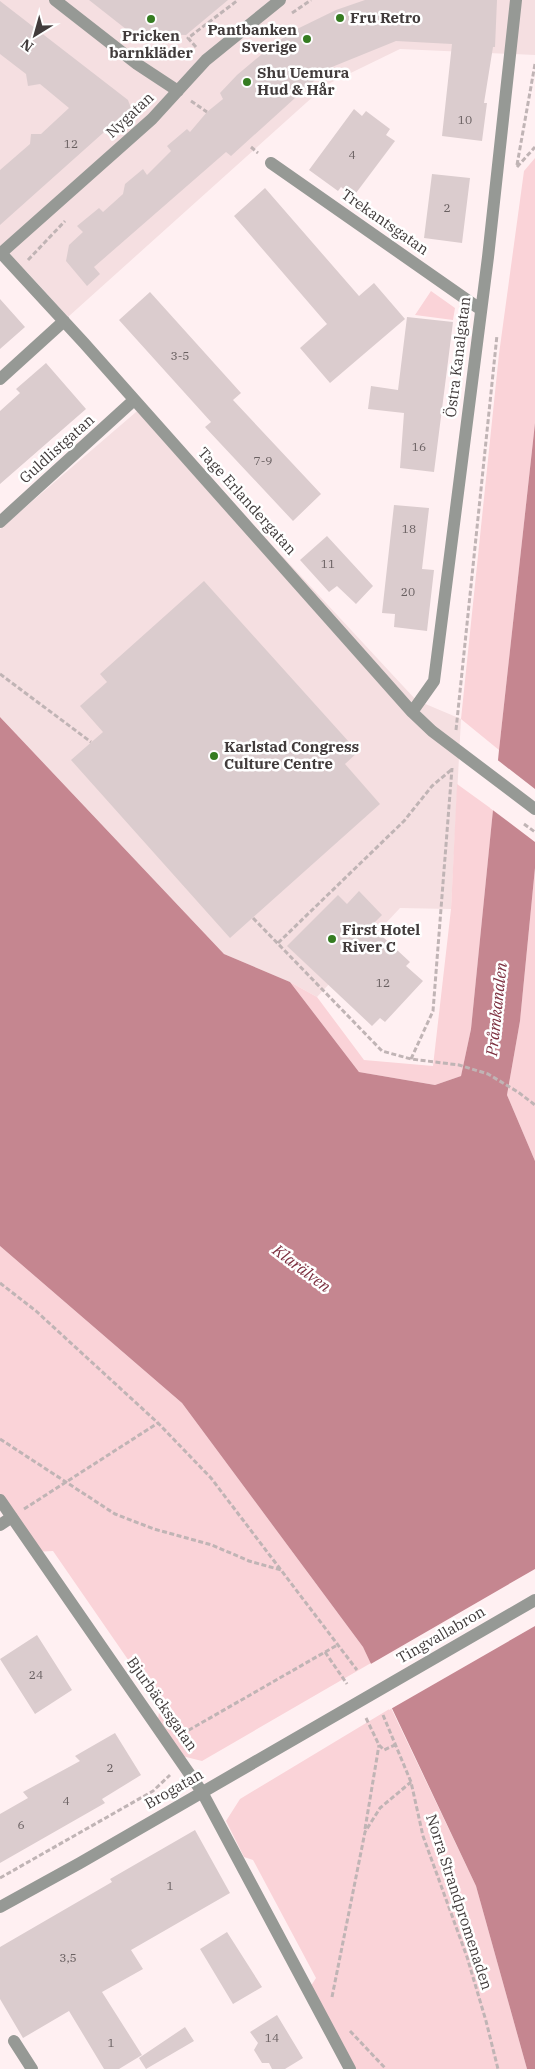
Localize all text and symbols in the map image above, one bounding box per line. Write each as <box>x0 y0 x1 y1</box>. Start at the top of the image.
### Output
place label: Fru Retro <box>350 8 421 27</box>
north arrow <box>10 10 60 60</box>
marker: Fru Retro <box>334 12 346 24</box>
marker: Pricken barnkläder <box>145 13 157 25</box>
place label: Pantbanken Sverige <box>207 20 297 56</box>
place label: Pricken barnkläder <box>109 26 193 62</box>
marker: Pantbanken Sverige <box>301 33 313 45</box>
text: N <box>17 35 37 56</box>
place label: Shu Uemura Hud & Hår <box>257 63 350 99</box>
marker: Shu Uemura Hud & Hår <box>241 76 253 88</box>
street label: Nygatan <box>102 87 158 142</box>
house number: 10 <box>458 112 472 127</box>
house number: 12 <box>64 136 78 151</box>
house number: 4 <box>348 147 356 162</box>
street label: Trekantsgatan <box>338 184 433 259</box>
house number: 2 <box>443 200 451 215</box>
street label: Östra Kanalgatan <box>441 295 474 418</box>
house number: 3-5 <box>170 348 190 363</box>
street label: Guldlistgatan <box>15 410 98 487</box>
house number: 16 <box>412 439 426 454</box>
street label: Tage Erlandergatan <box>194 443 301 559</box>
house number: 7-9 <box>253 453 273 468</box>
house number: 18 <box>402 521 416 536</box>
house number: 11 <box>321 556 335 571</box>
house number: 20 <box>401 584 415 599</box>
place label: Karlstad Congress Culture Centre <box>224 737 359 773</box>
marker: Karlstad Congress Culture Centre <box>208 750 220 762</box>
place label: First Hotel River C <box>342 920 420 956</box>
marker: First Hotel River C <box>326 933 338 945</box>
water label: Pråmkanalen <box>481 961 511 1058</box>
house number: 12 <box>376 975 390 990</box>
water label: Klarälven <box>268 1239 335 1296</box>
street label: Tingvallabron <box>393 1601 489 1668</box>
street label: Bjurbäcksgatan <box>123 1653 202 1755</box>
house number: 24 <box>29 1667 43 1682</box>
house number: 2 <box>106 1760 114 1775</box>
street label: Brogatan <box>141 1764 207 1813</box>
house number: 4 <box>62 1793 70 1808</box>
street label: Norra Strandpromenaden <box>422 1811 497 1993</box>
house number: 6 <box>17 1817 25 1832</box>
house number: 1 <box>166 1878 174 1893</box>
house number: 3,5 <box>59 1950 77 1965</box>
house number: 14 <box>265 2030 279 2045</box>
house number: 1 <box>107 2035 115 2050</box>

